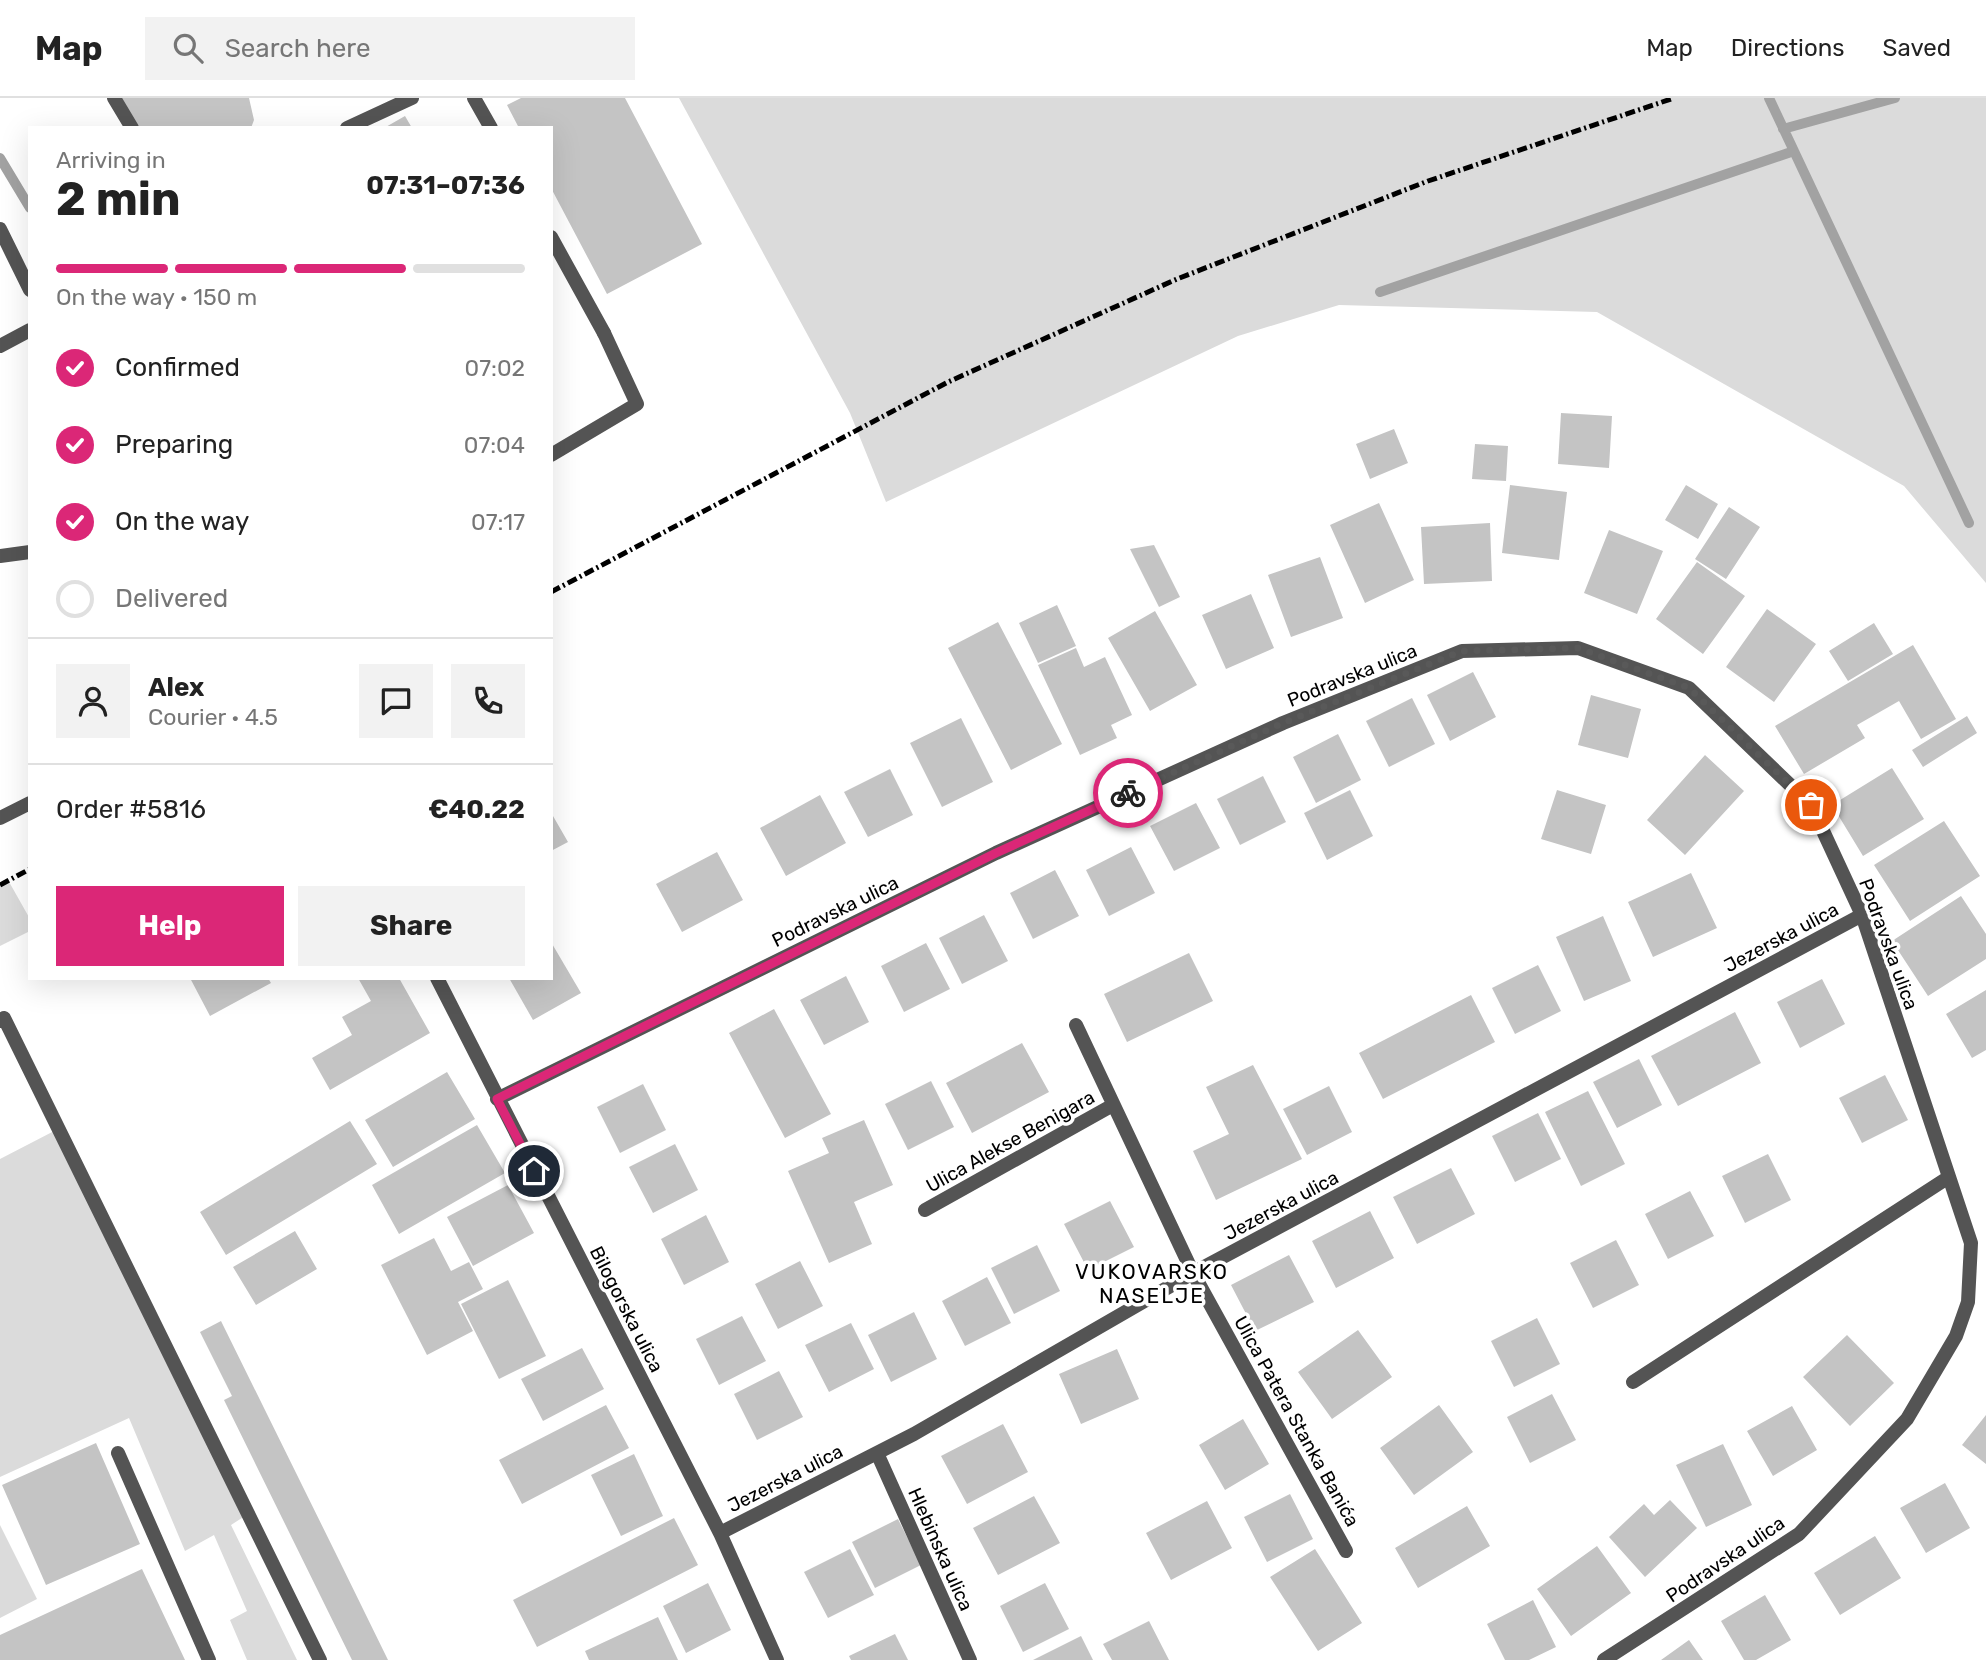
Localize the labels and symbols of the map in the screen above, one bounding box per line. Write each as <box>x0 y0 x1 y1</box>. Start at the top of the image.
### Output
street label: Podravska ulica <box>1284 639 1420 712</box>
courier <box>1093 758 1163 828</box>
pin <box>1781 775 1841 835</box>
street label: Podravska ulica <box>768 871 902 952</box>
street label: Podravska ulica <box>1854 875 1923 1013</box>
street label: Jezerska ulica <box>1720 898 1842 977</box>
street label: Ulica Alekse Benigara <box>922 1086 1099 1197</box>
pin <box>504 1141 564 1201</box>
street label: Jezerska ulica <box>1220 1166 1342 1245</box>
street label: Bilogorska ulica <box>585 1242 668 1376</box>
district label: VUKOVARSKO NASELJE <box>1075 1259 1229 1308</box>
street label: Ulica Patera Stanka Banića <box>1229 1312 1364 1531</box>
street label: Jezerska ulica <box>724 1440 847 1517</box>
street label: Hlebinska ulica <box>903 1484 978 1614</box>
street label: Podravska ulica <box>1662 1511 1789 1608</box>

